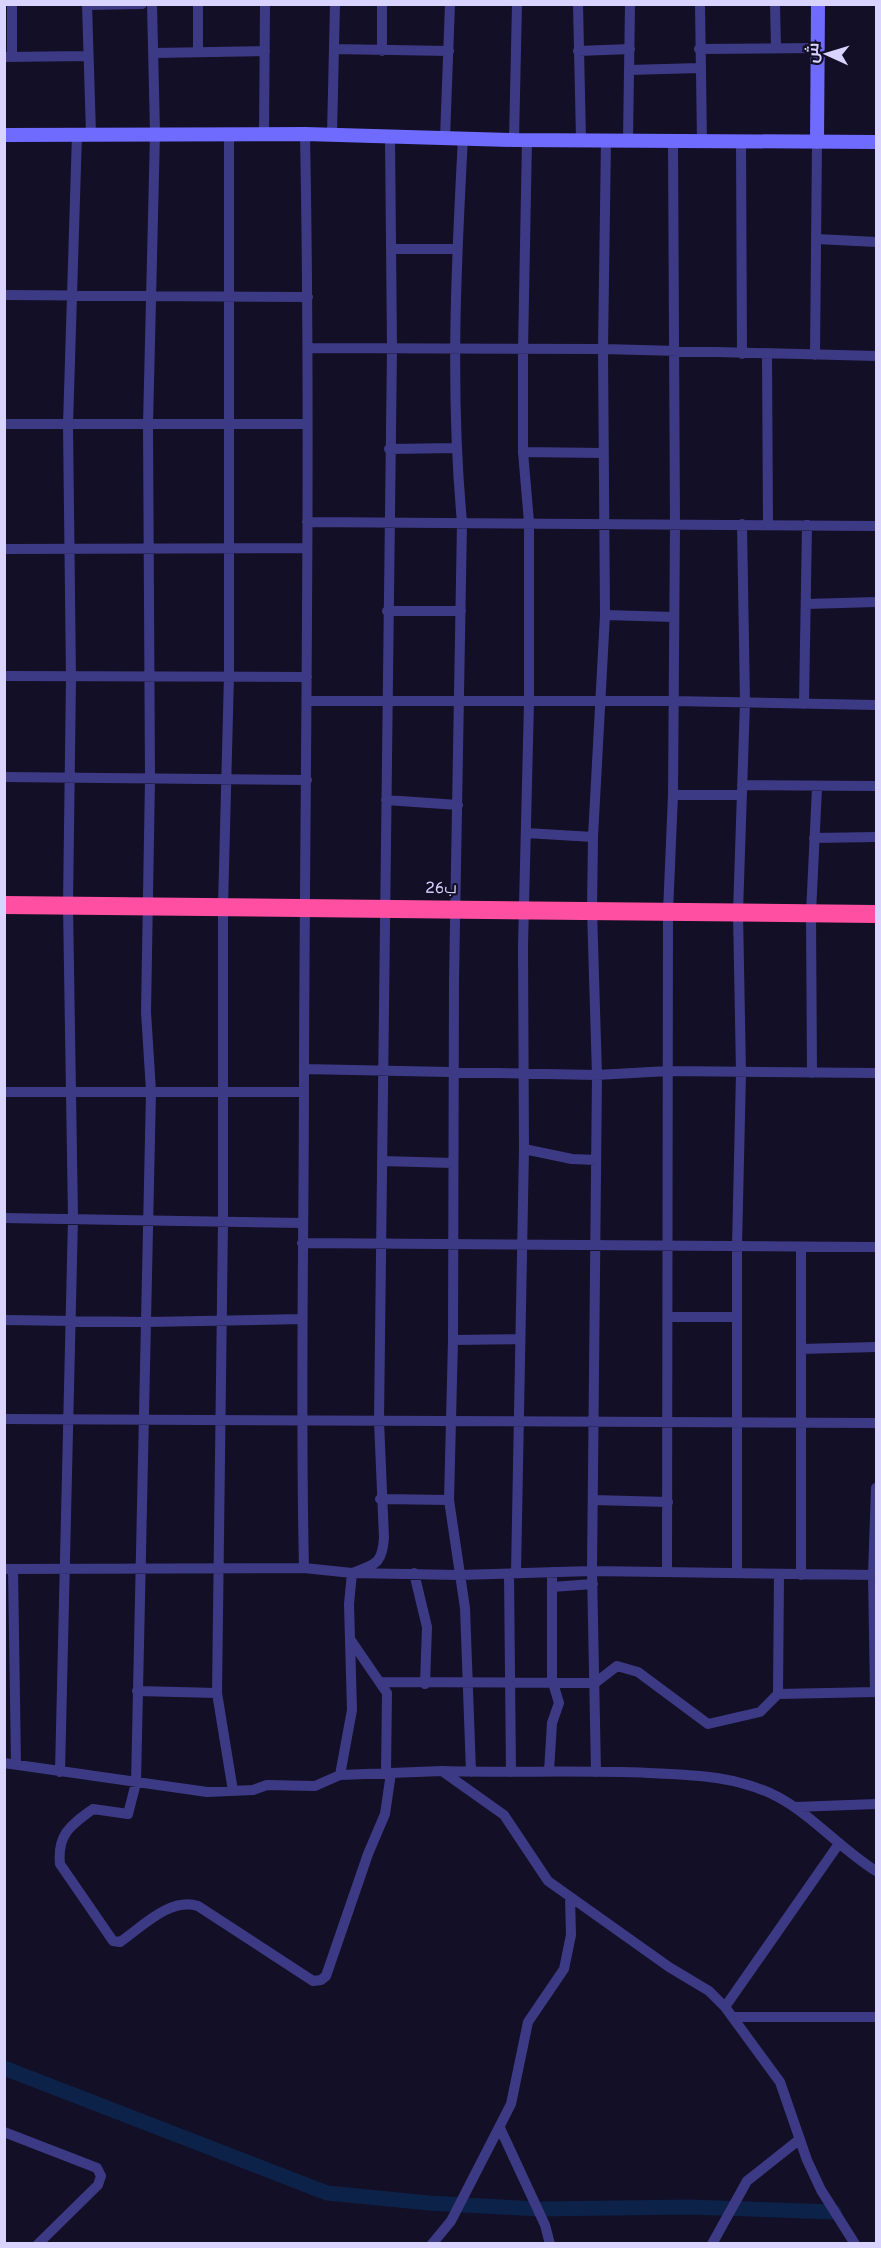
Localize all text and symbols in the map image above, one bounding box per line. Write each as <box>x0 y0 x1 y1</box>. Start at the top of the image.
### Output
north arrow <box>797 24 857 84</box>
text: ش <box>803 42 825 64</box>
street label: 26ب <box>425 879 457 899</box>

